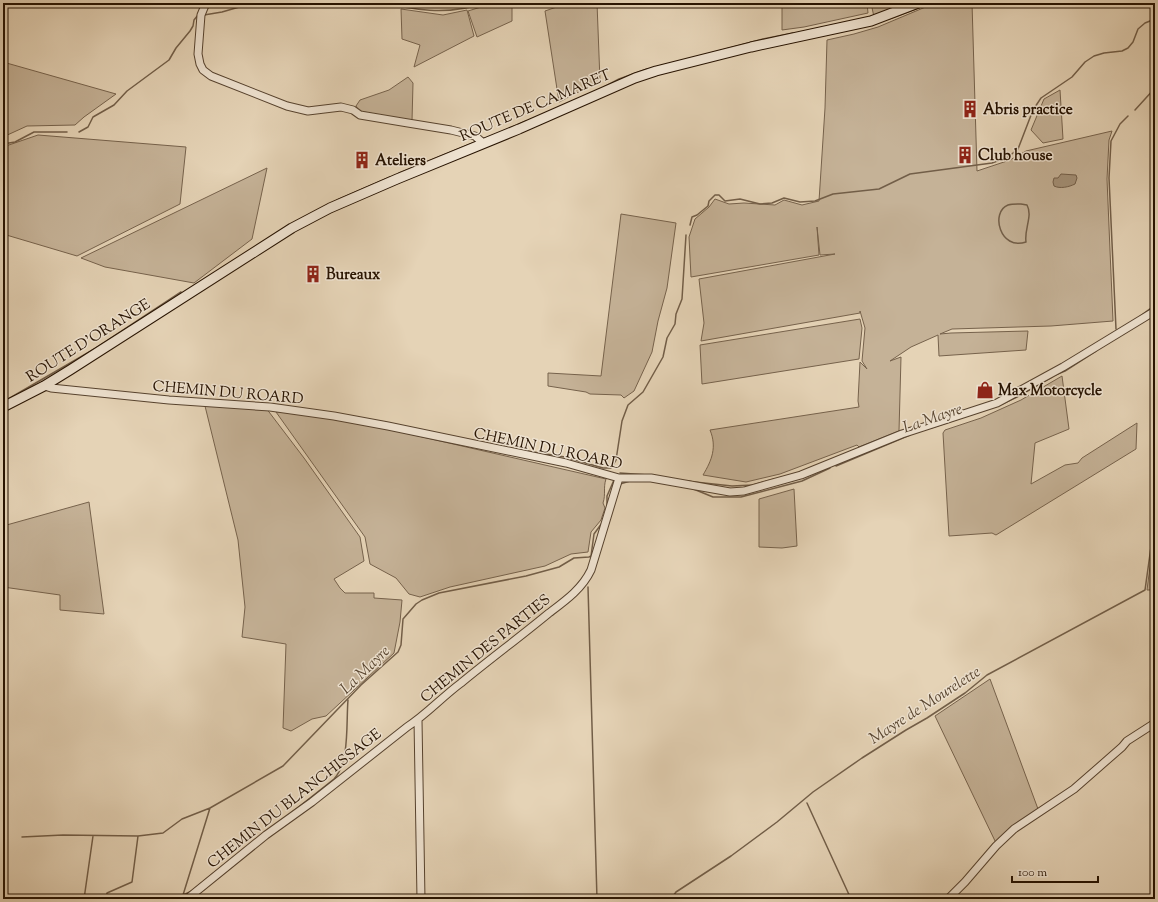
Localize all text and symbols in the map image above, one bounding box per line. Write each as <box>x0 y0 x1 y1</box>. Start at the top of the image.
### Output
street label: ROUTE DE CAMARET <box>457 65 615 148</box>
building icon: Abris practice <box>960 99 980 119</box>
place label: Abris practice <box>983 100 1073 121</box>
building icon: Club house <box>955 145 975 165</box>
place label: Club house <box>978 146 1052 167</box>
building icon: Ateliers <box>352 150 372 170</box>
place label: Ateliers <box>375 151 426 172</box>
building icon: Bureaux <box>303 264 323 284</box>
place label: Bureaux <box>326 265 381 286</box>
street label: ROUTE D'ORANGE <box>23 294 155 388</box>
street label: CHEMIN DU ROARD <box>152 376 304 411</box>
shop icon: Max Motorcycle <box>975 380 995 400</box>
place label: Max Motorcycle <box>998 381 1102 402</box>
water label: La Mayre <box>900 398 966 440</box>
street label: CHEMIN DU ROARD <box>471 423 624 476</box>
street label: CHEMIN DES PARTIES <box>416 590 556 708</box>
water label: La Mayre <box>336 641 396 701</box>
water label: Mayre de Mourelette <box>865 661 986 751</box>
street label: CHEMIN DU BLANCHISSAGE <box>203 724 386 874</box>
scale bar <box>1012 858 1098 884</box>
text: 100 m <box>1018 864 1047 882</box>

